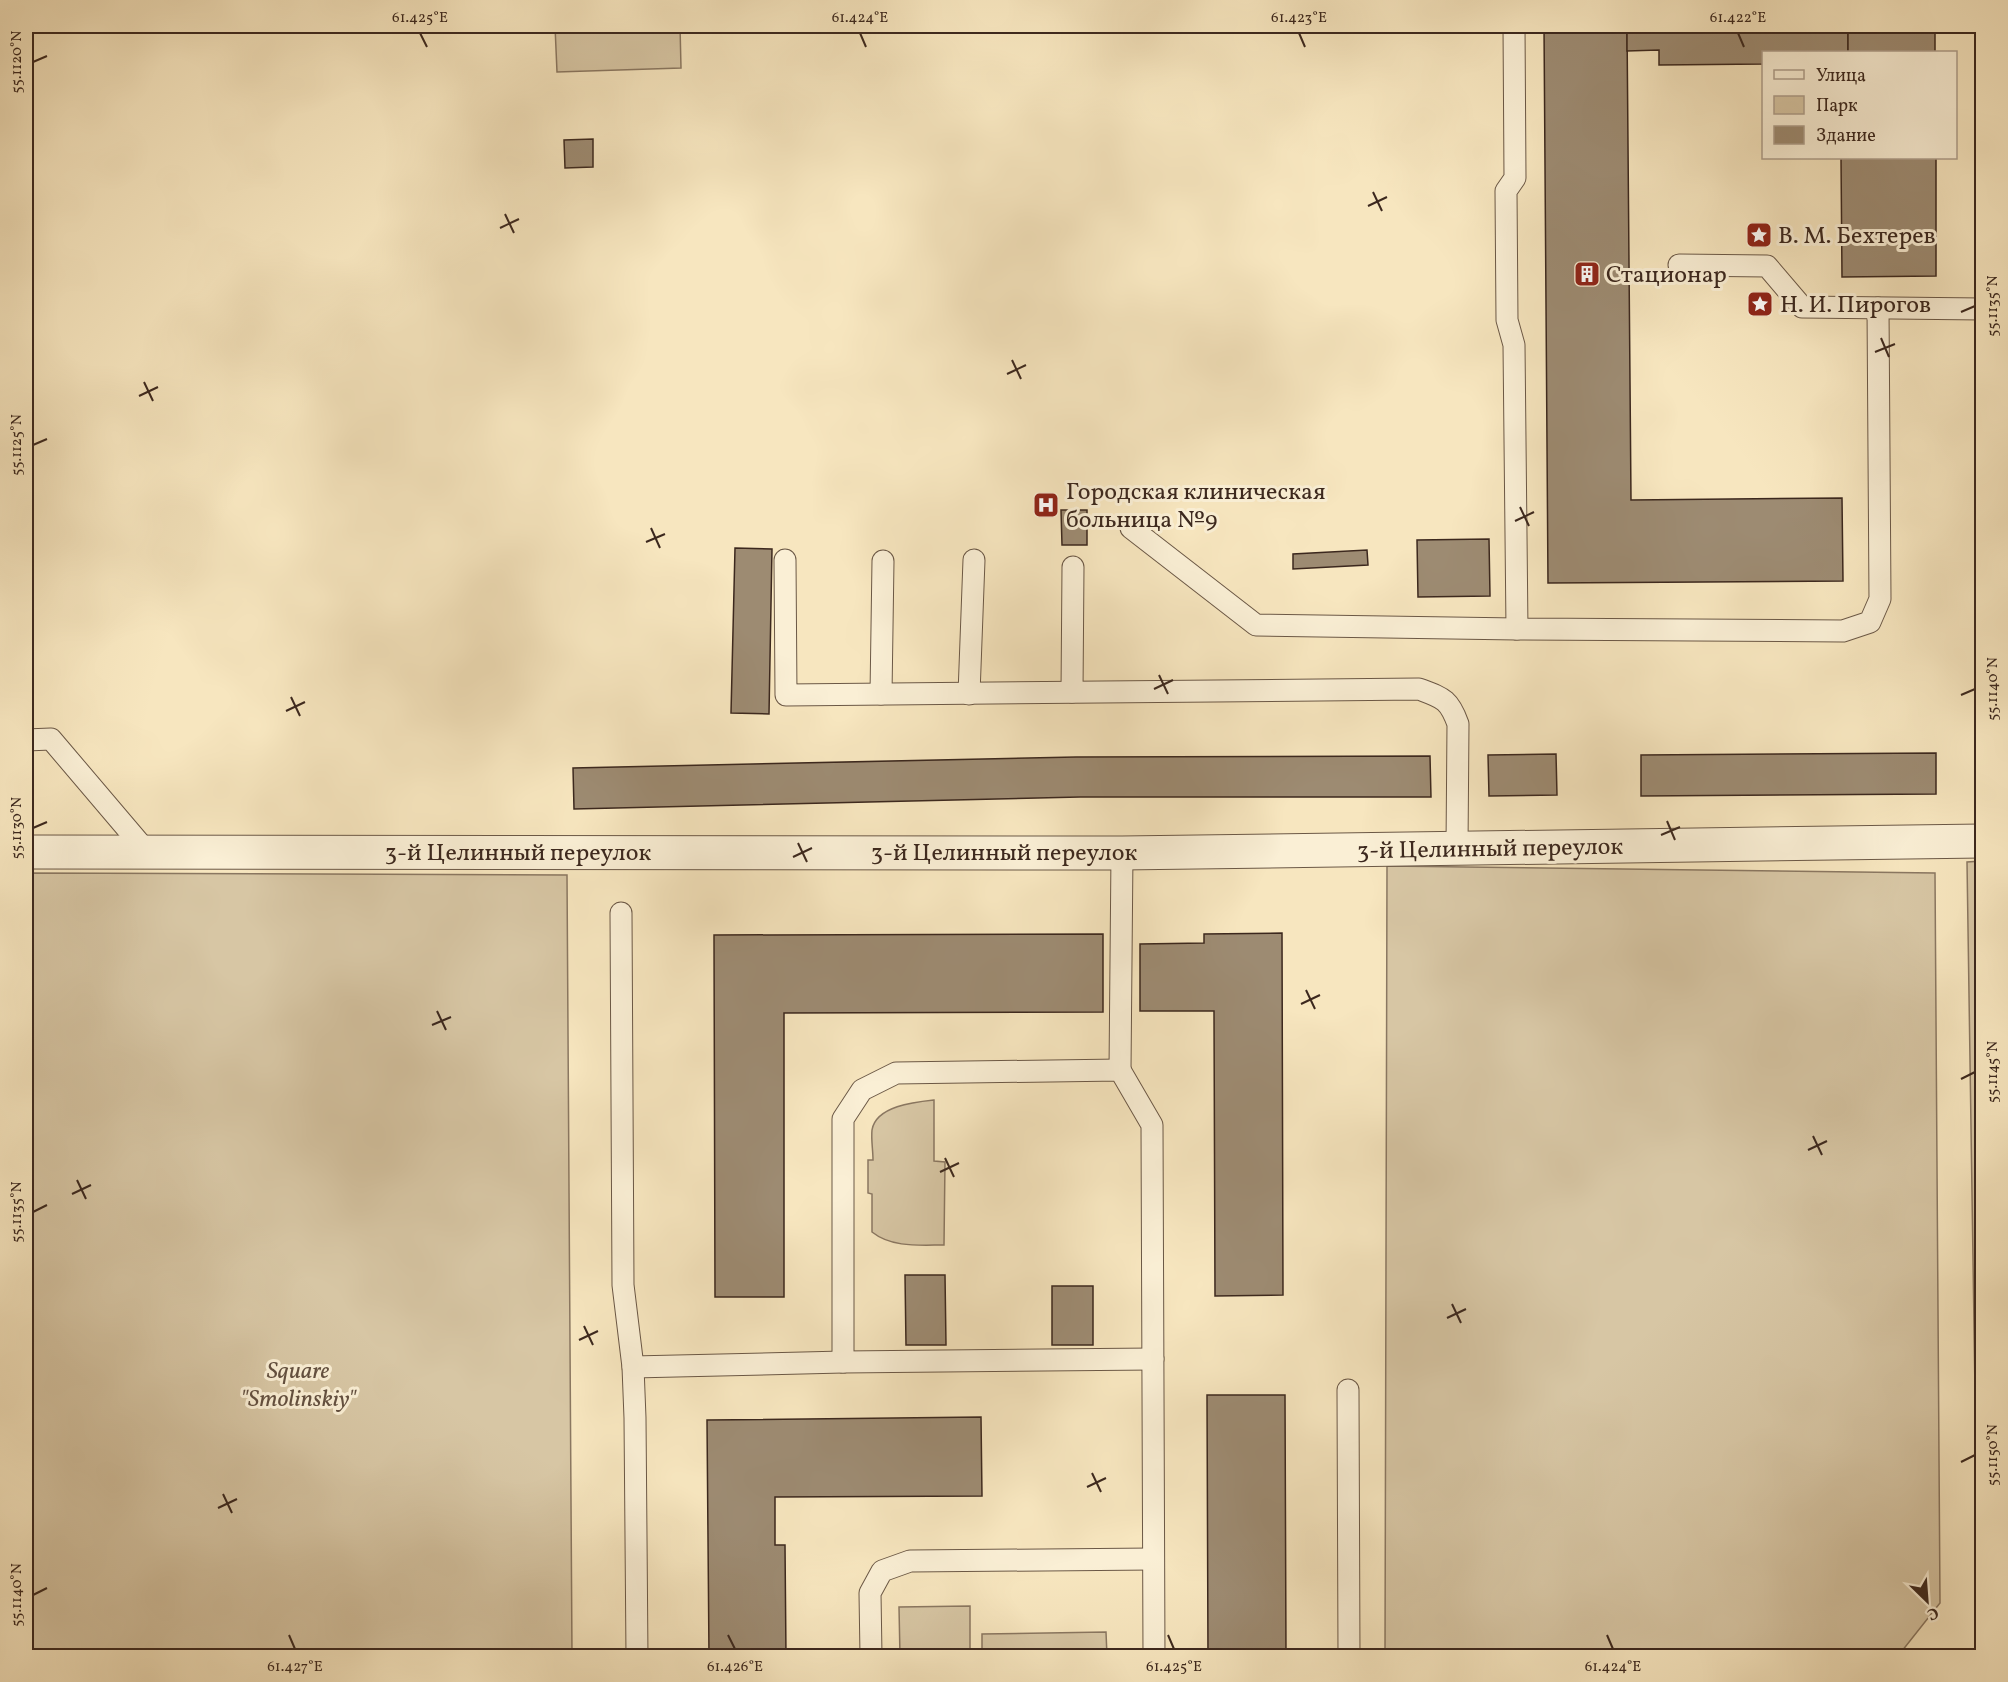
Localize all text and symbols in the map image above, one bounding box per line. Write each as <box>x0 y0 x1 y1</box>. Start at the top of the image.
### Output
text: 61.425°E <box>392 8 448 29</box>
text: 61.424°E <box>832 8 888 29</box>
text: 61.423°E <box>1271 8 1327 29</box>
text: 61.422°E <box>1710 8 1766 29</box>
text: 55.1120°N <box>7 31 28 93</box>
legend <box>1762 51 1957 159</box>
text: Улица <box>1816 64 1866 89</box>
text: Парк <box>1816 94 1858 119</box>
text: Здание <box>1816 124 1876 149</box>
place icon: В. М. Бехтерев <box>1744 220 1774 250</box>
place label: В. М. Бехтерев <box>1778 220 1936 254</box>
building icon: Стационар <box>1572 259 1602 289</box>
place label: Стационар <box>1606 259 1727 293</box>
text: 55.1135°N <box>1983 275 2004 337</box>
place icon: Н. И. Пирогов <box>1745 289 1775 319</box>
place label: Н. И. Пирогов <box>1780 289 1931 323</box>
text: 55.1125°N <box>7 414 28 476</box>
place label: Городская клиническая больница №9 <box>1066 476 1325 538</box>
hospital icon: Городская клиническая больница №9 <box>1031 490 1061 520</box>
text: 55.1140°N <box>1983 657 2004 721</box>
text: 55.1130°N <box>7 797 28 859</box>
street label: 3-й Целинный переулок <box>1356 831 1624 869</box>
street label: 3-й Целинный переулок <box>385 837 651 871</box>
street label: 3-й Целинный переулок <box>871 837 1137 871</box>
text: 55.1145°N <box>1983 1041 2004 1103</box>
text: 55.1135°N <box>7 1181 28 1243</box>
park label: Square "Smolinskiy" <box>240 1355 357 1417</box>
text: 55.1150°N <box>1983 1424 2004 1486</box>
text: 55.1140°N <box>7 1563 28 1627</box>
north arrow <box>1897 1571 1957 1631</box>
text: С <box>1923 1601 1942 1625</box>
text: 61.427°E <box>267 1657 323 1678</box>
text: 61.426°E <box>707 1657 763 1678</box>
text: 61.425°E <box>1146 1657 1202 1678</box>
text: 61.424°E <box>1585 1657 1641 1678</box>

